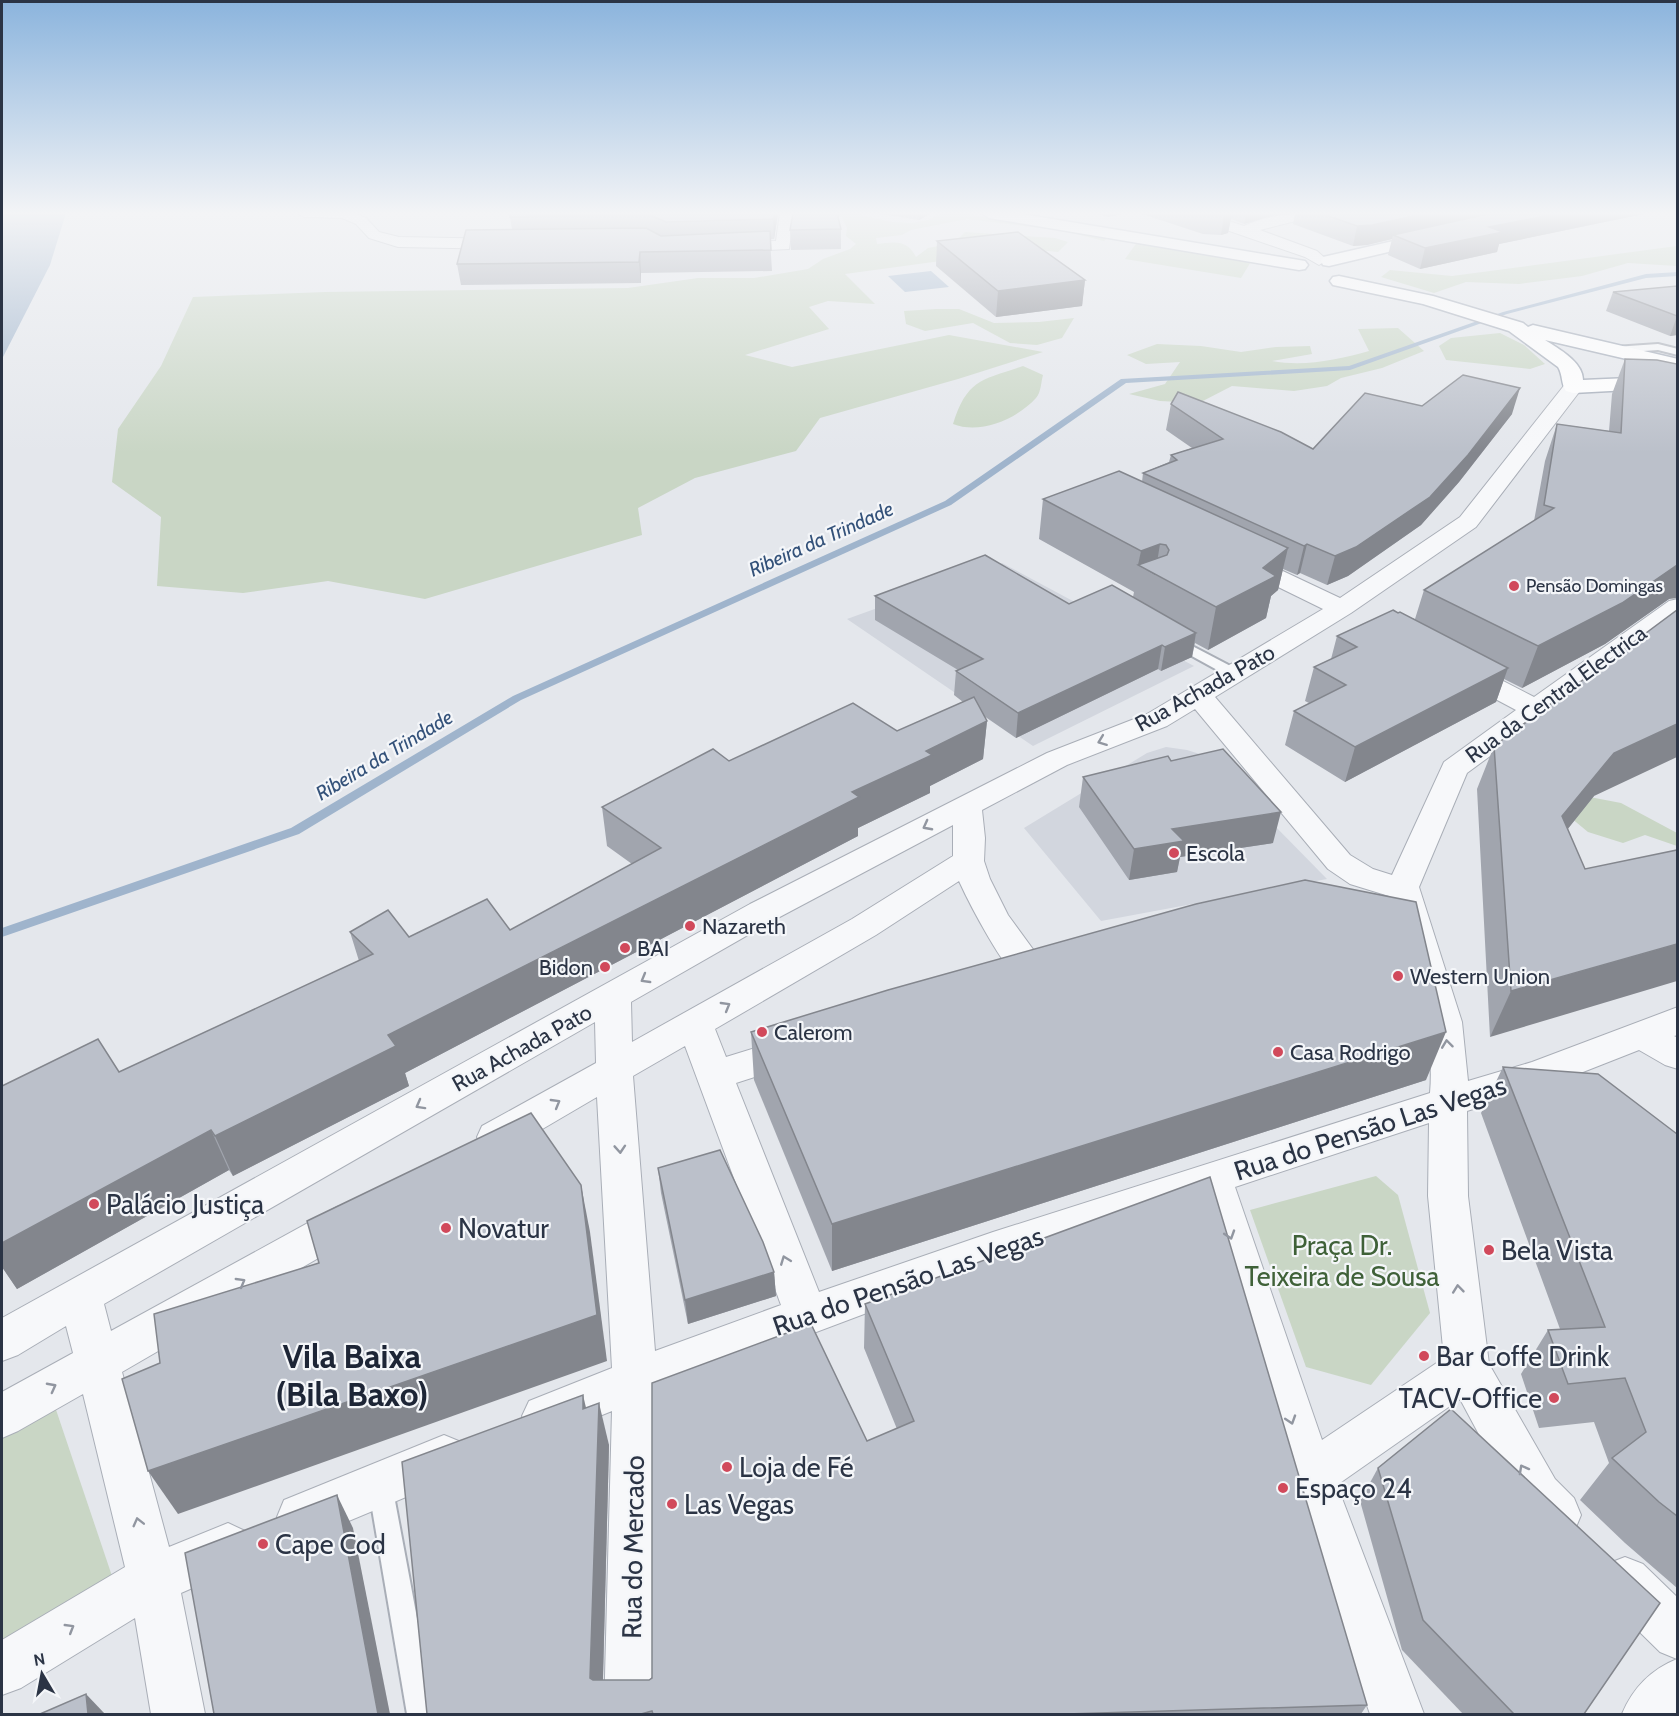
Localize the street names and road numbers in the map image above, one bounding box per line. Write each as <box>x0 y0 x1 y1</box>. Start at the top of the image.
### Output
street label: Rua da Central Electrica <box>1460 619 1652 769</box>
street label: Rua Achada Pato <box>1130 638 1280 738</box>
street label: Rua Achada Pato <box>447 998 597 1098</box>
street label: Rua do Pensão Las Vegas <box>1230 1068 1510 1188</box>
street label: Rua do Pensão Las Vegas <box>768 1219 1048 1343</box>
street label: Rua do Mercado <box>615 1455 651 1639</box>

